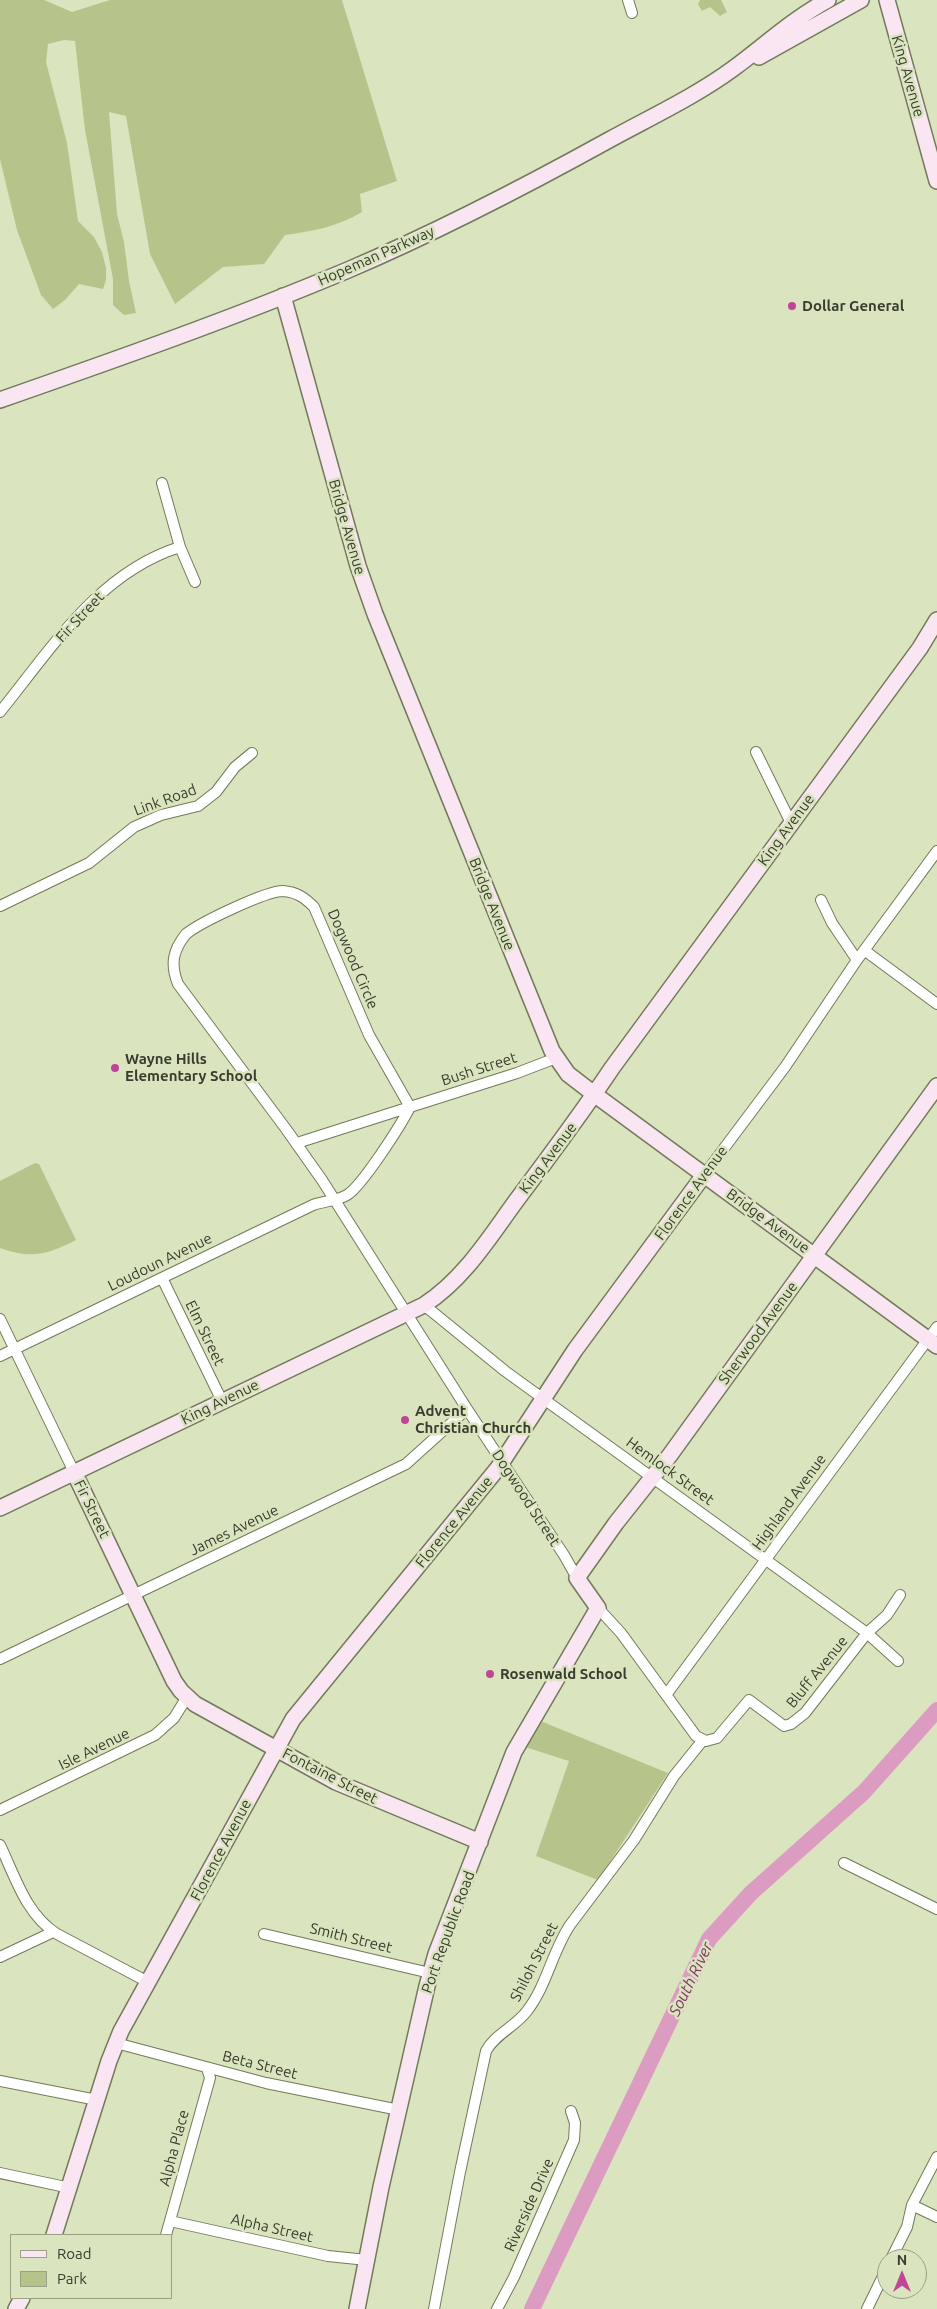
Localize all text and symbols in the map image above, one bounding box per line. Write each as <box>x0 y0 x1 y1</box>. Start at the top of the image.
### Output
street label: King Avenue <box>888 33 928 119</box>
street label: Hopeman Parkway <box>315 222 437 290</box>
place label: Dollar General <box>802 297 904 315</box>
marker: Dollar General <box>786 300 798 312</box>
street label: Bridge Avenue <box>325 477 369 577</box>
street label: Fir Street <box>52 588 108 646</box>
street label: Link Road <box>131 780 199 820</box>
street label: King Avenue <box>754 791 818 869</box>
street label: Bridge Avenue <box>465 855 519 953</box>
street label: Dogwood Circle <box>324 906 382 1012</box>
street label: Bush Street <box>439 1048 519 1090</box>
place label: Wayne Hills Elementary School <box>125 1050 257 1085</box>
marker: Wayne Hills Elementary School <box>109 1062 121 1074</box>
street label: King Avenue <box>515 1119 581 1197</box>
street label: Florence Avenue <box>651 1142 731 1244</box>
street label: Bridge Avenue <box>723 1185 813 1257</box>
street label: Loudoun Avenue <box>105 1229 215 1295</box>
street label: Sherwood Avenue <box>715 1278 801 1388</box>
street label: Elm Street <box>181 1297 229 1369</box>
street label: King Avenue <box>178 1375 262 1429</box>
place label: Advent Christian Church <box>415 1402 531 1437</box>
marker: Advent Christian Church <box>399 1414 411 1426</box>
street label: Hemlock Street <box>623 1433 717 1509</box>
street label: Dogwood Street <box>488 1446 564 1550</box>
street label: Highland Avenue <box>748 1450 830 1554</box>
street label: Florence Avenue <box>412 1473 496 1571</box>
street label: Fir Street <box>70 1477 114 1541</box>
street label: James Avenue <box>187 1501 281 1559</box>
street label: Bluff Avenue <box>782 1632 852 1712</box>
place label: Rosenwald School <box>500 1665 627 1683</box>
marker: Rosenwald School <box>484 1668 496 1680</box>
street label: Isle Avenue <box>56 1724 132 1774</box>
street label: Fontaine Street <box>279 1744 381 1808</box>
street label: Florence Avenue <box>187 1796 255 1904</box>
street label: Port Republic Road <box>418 1868 478 1996</box>
street label: Smith Street <box>308 1919 394 1957</box>
street label: Shiloh Street <box>506 1919 562 2005</box>
water label: South River <box>665 1939 717 2019</box>
street label: Beta Street <box>221 2047 299 2083</box>
street label: Alpha Place <box>155 2108 193 2188</box>
street label: Riverside Drive <box>500 2156 558 2254</box>
street label: Alpha Street <box>229 2210 315 2246</box>
legend <box>10 2234 172 2299</box>
text: Road <box>57 2245 92 2262</box>
north arrow <box>877 2249 927 2299</box>
text: N <box>897 2252 907 2268</box>
text: Park <box>57 2270 87 2287</box>

